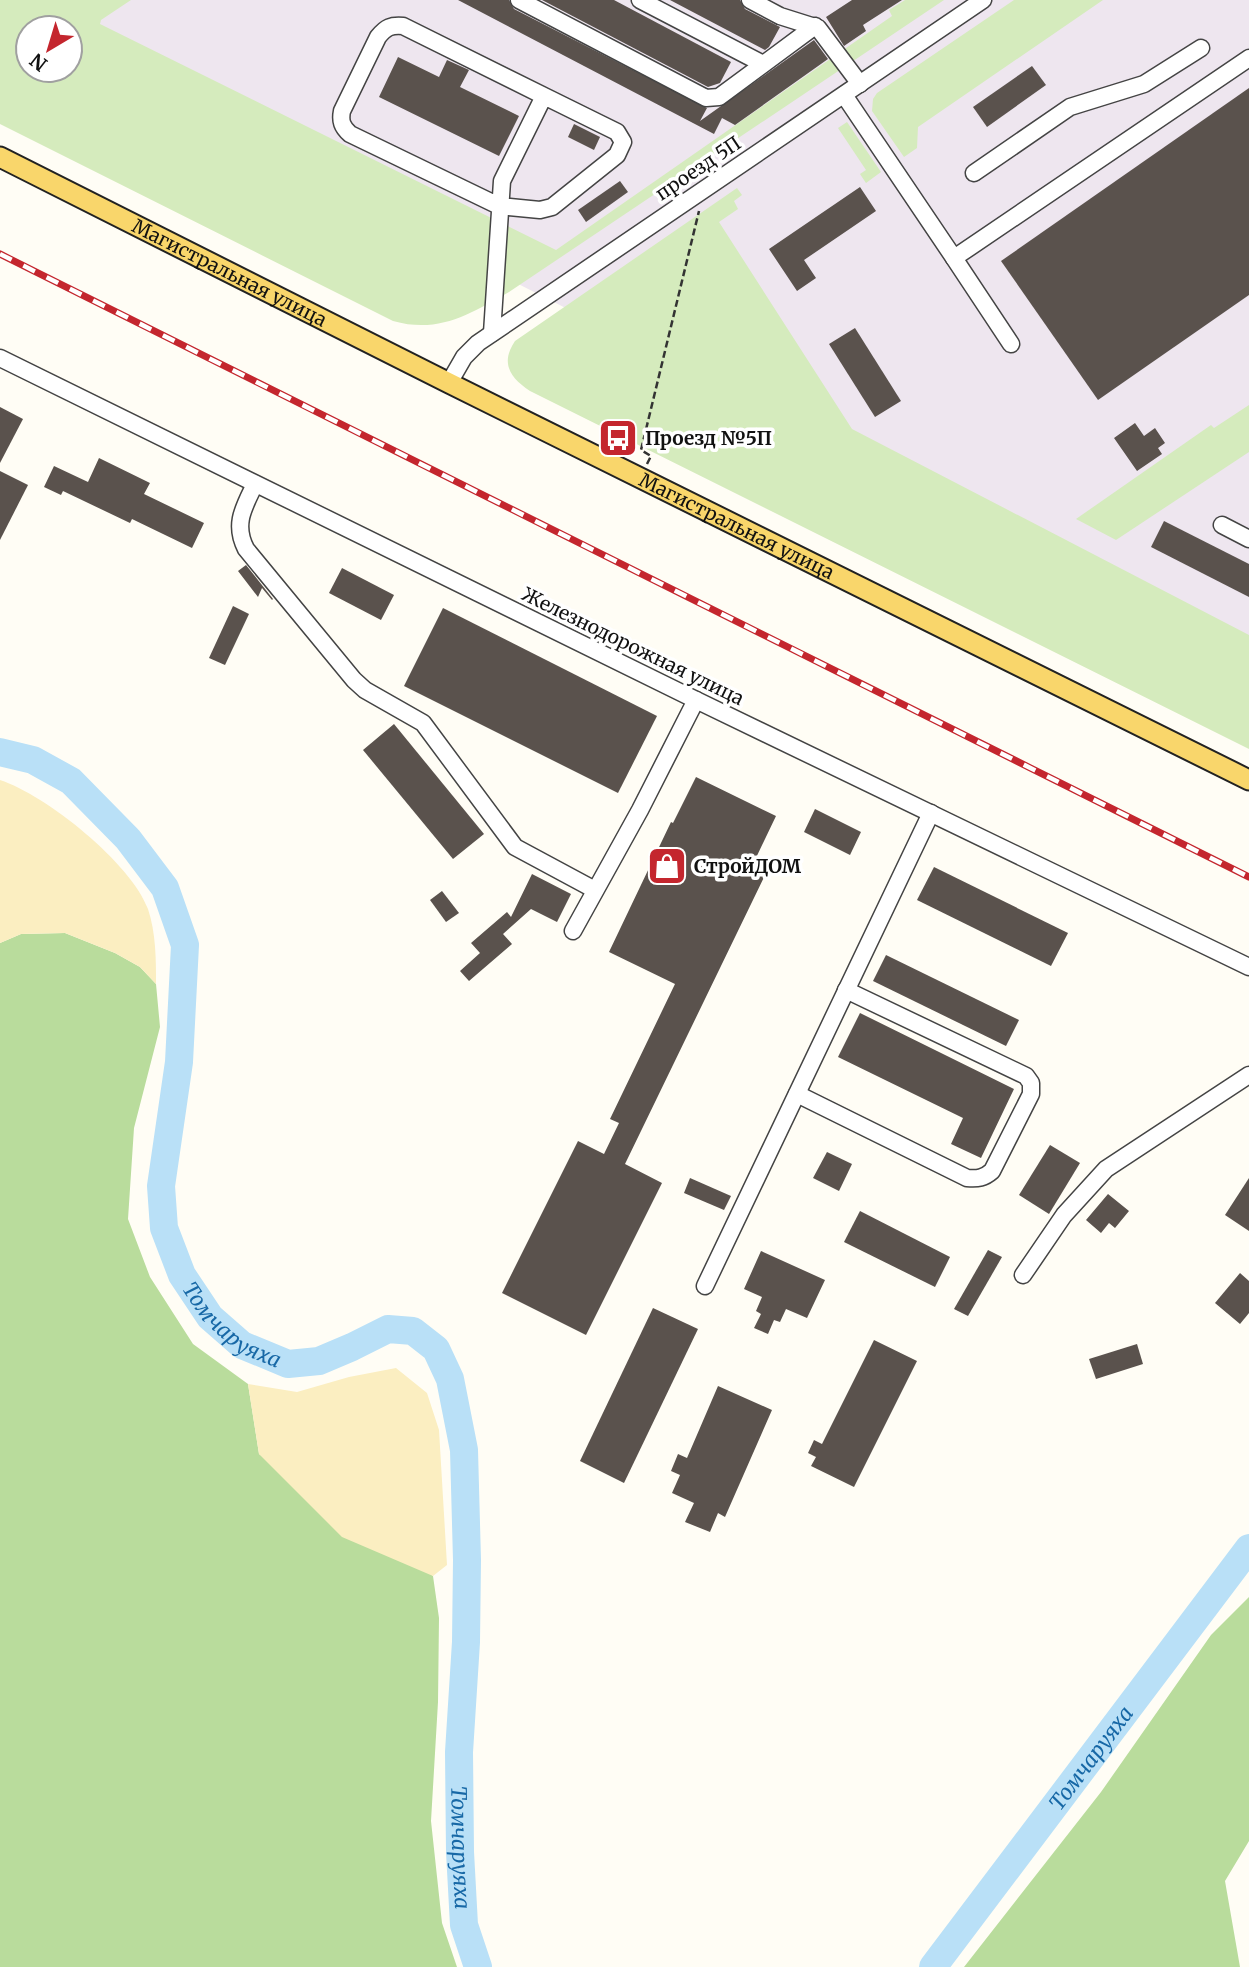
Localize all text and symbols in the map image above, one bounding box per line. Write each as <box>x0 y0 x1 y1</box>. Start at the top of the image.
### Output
north arrow <box>14 14 84 84</box>
text: N <box>25 48 52 76</box>
street label: проезд 5П <box>651 131 745 205</box>
street label: Магистральная улица <box>128 214 331 331</box>
bus stop icon: Проезд №5П <box>597 417 639 459</box>
place label: Проезд №5П <box>645 426 772 450</box>
street label: Магистральная улица <box>635 467 838 584</box>
street label: Железнодорожная улица <box>518 582 748 710</box>
shop icon: СтройДОМ <box>646 845 688 887</box>
place label: СтройДОМ <box>694 854 802 878</box>
water label: Томчаруяха <box>177 1277 285 1373</box>
water label: Томчаруяха <box>1043 1700 1139 1815</box>
water label: Томчаруяха <box>446 1786 477 1910</box>

